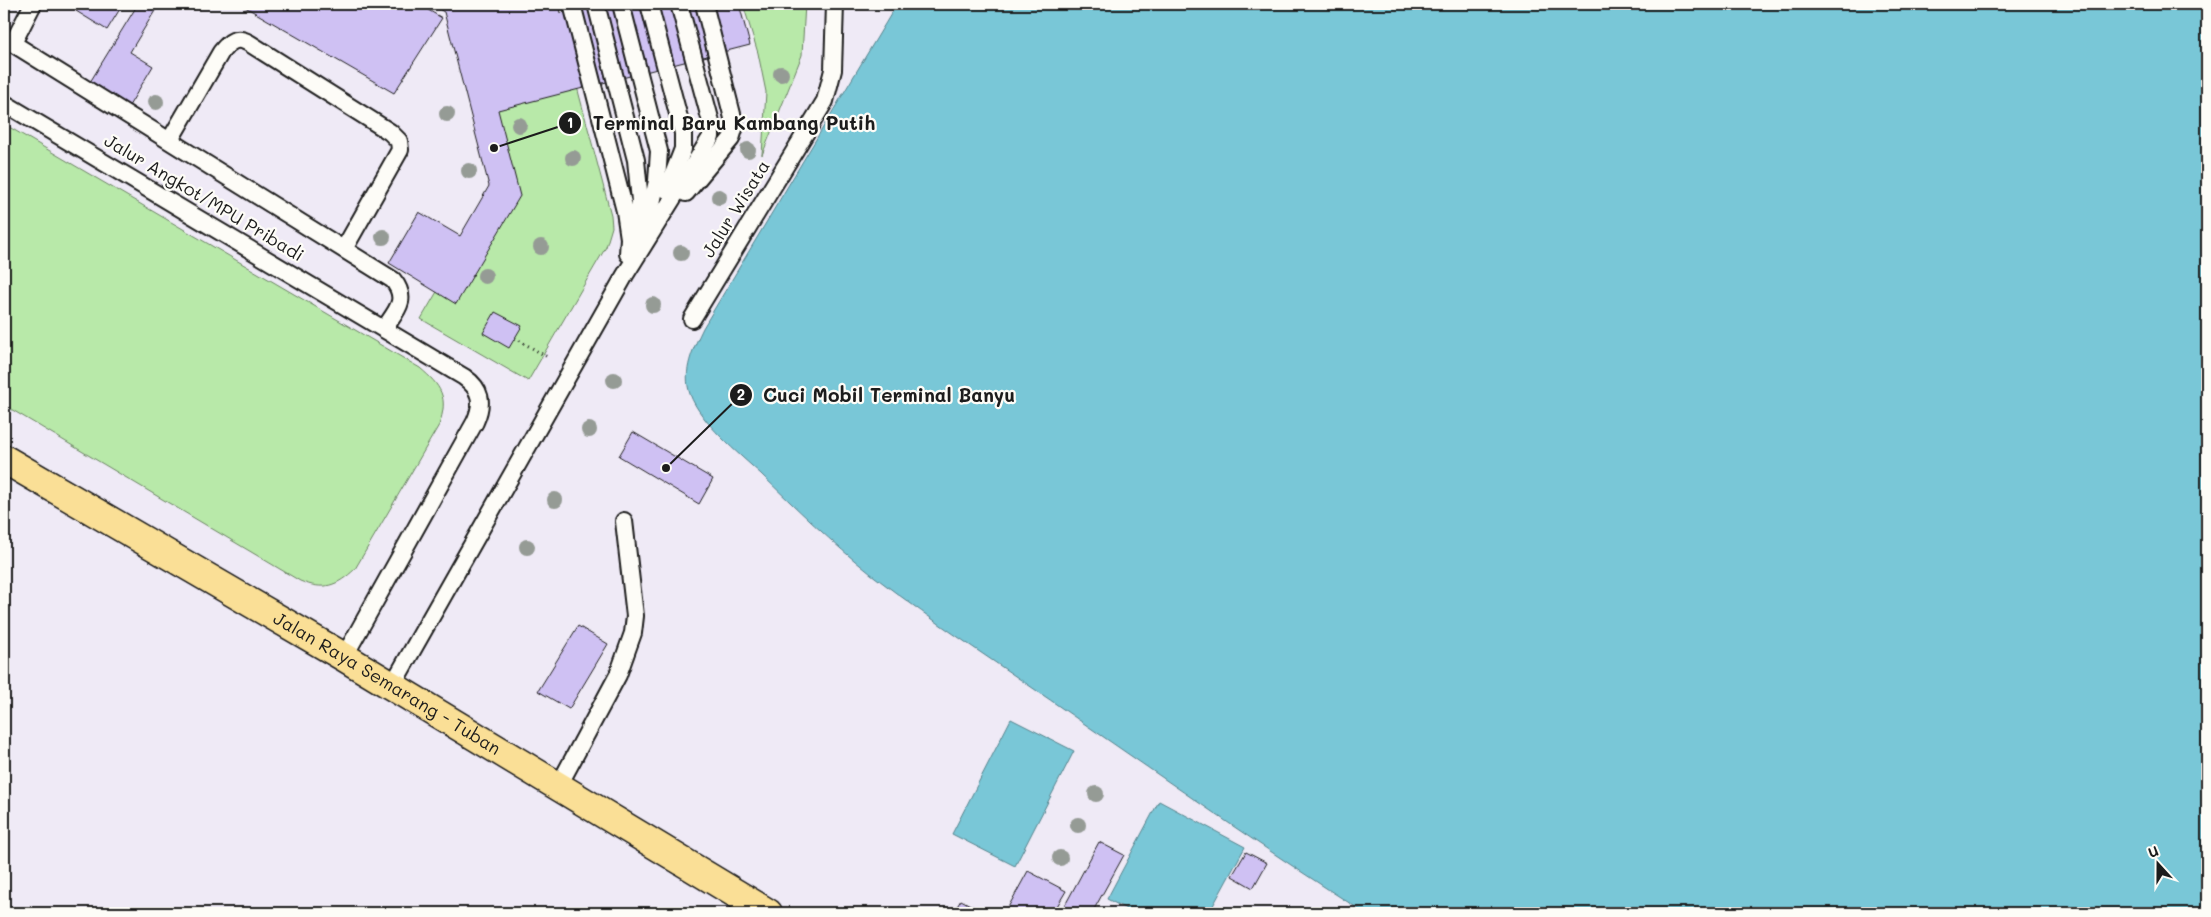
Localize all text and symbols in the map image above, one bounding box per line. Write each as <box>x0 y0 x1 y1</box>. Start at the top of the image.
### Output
callout: Terminal Baru Kambang Putih <box>558 106 885 140</box>
text: Terminal Baru Kambang Putih <box>593 110 875 135</box>
text: 1 <box>567 112 573 132</box>
street label: Jalur Angkot/MPU Pribadi <box>100 128 309 266</box>
street label: Jalur Wisata <box>696 155 775 262</box>
callout: Cuci Mobil Terminal Banyu <box>728 378 1025 412</box>
text: Cuci Mobil Terminal Banyu <box>763 382 1015 407</box>
text: 2 <box>737 384 745 404</box>
street label: Jalan Raya Semarang - Tuban <box>269 606 506 760</box>
north arrow <box>2134 840 2184 890</box>
text: U <box>2145 841 2161 862</box>

